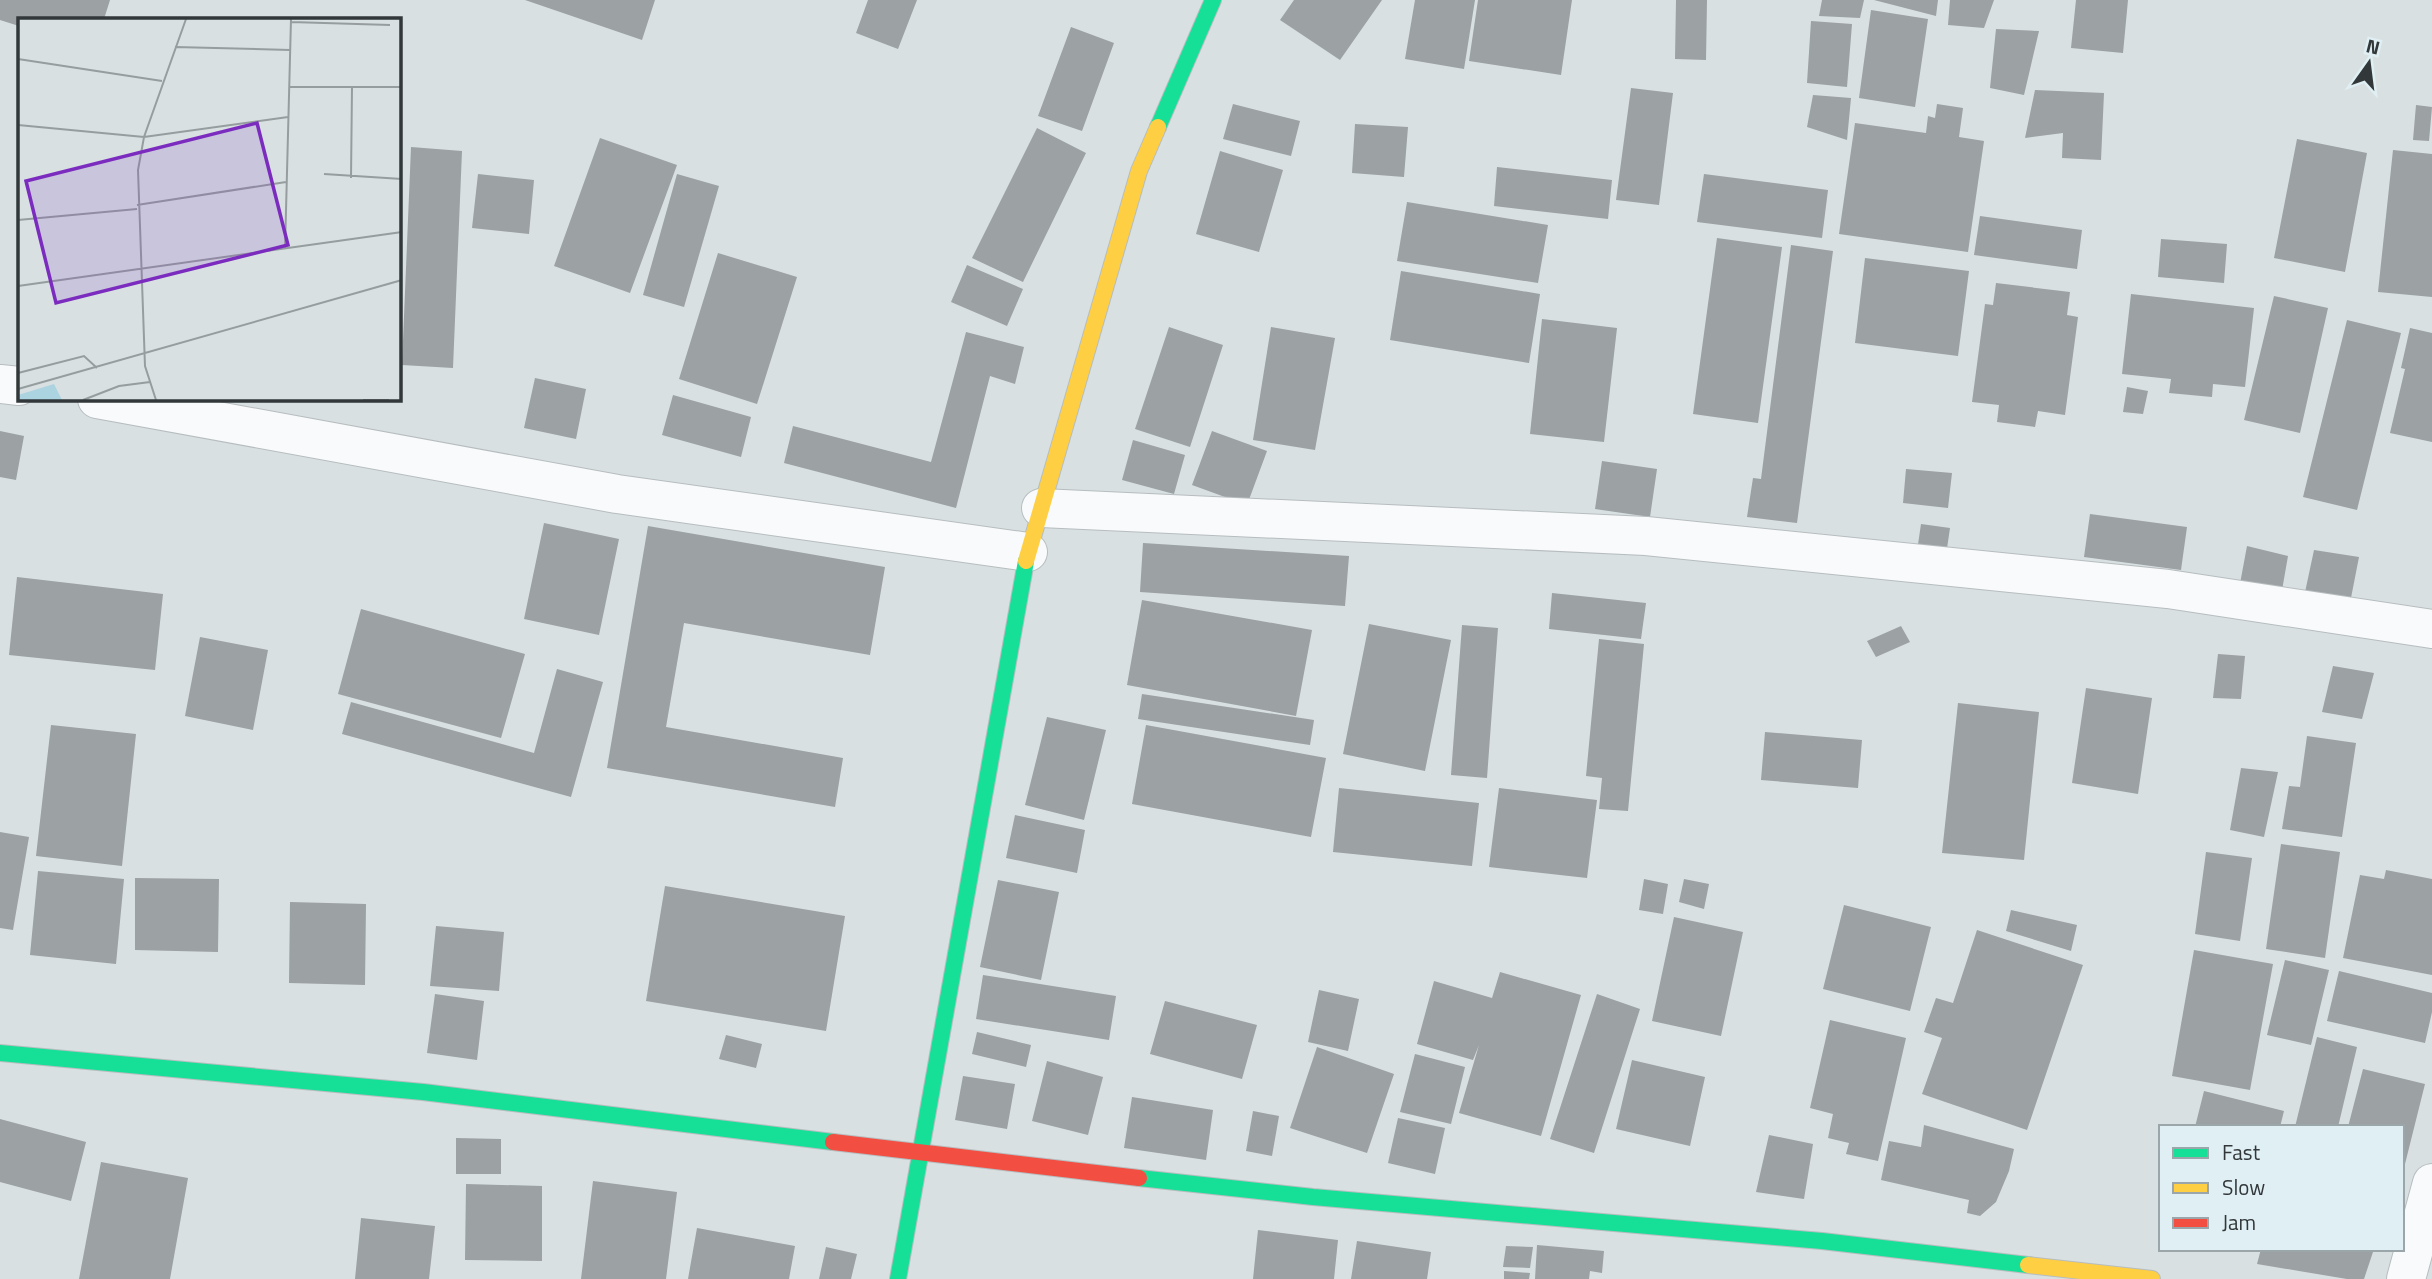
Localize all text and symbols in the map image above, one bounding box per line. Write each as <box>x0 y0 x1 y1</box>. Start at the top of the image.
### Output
inset map <box>18 18 401 401</box>
north arrow <box>2334 28 2404 98</box>
text: N <box>2363 30 2383 62</box>
legend <box>2159 1125 2404 1251</box>
text: Fast <box>2222 1136 2261 1168</box>
text: Slow <box>2222 1171 2265 1203</box>
text: Jam <box>2222 1206 2256 1238</box>

